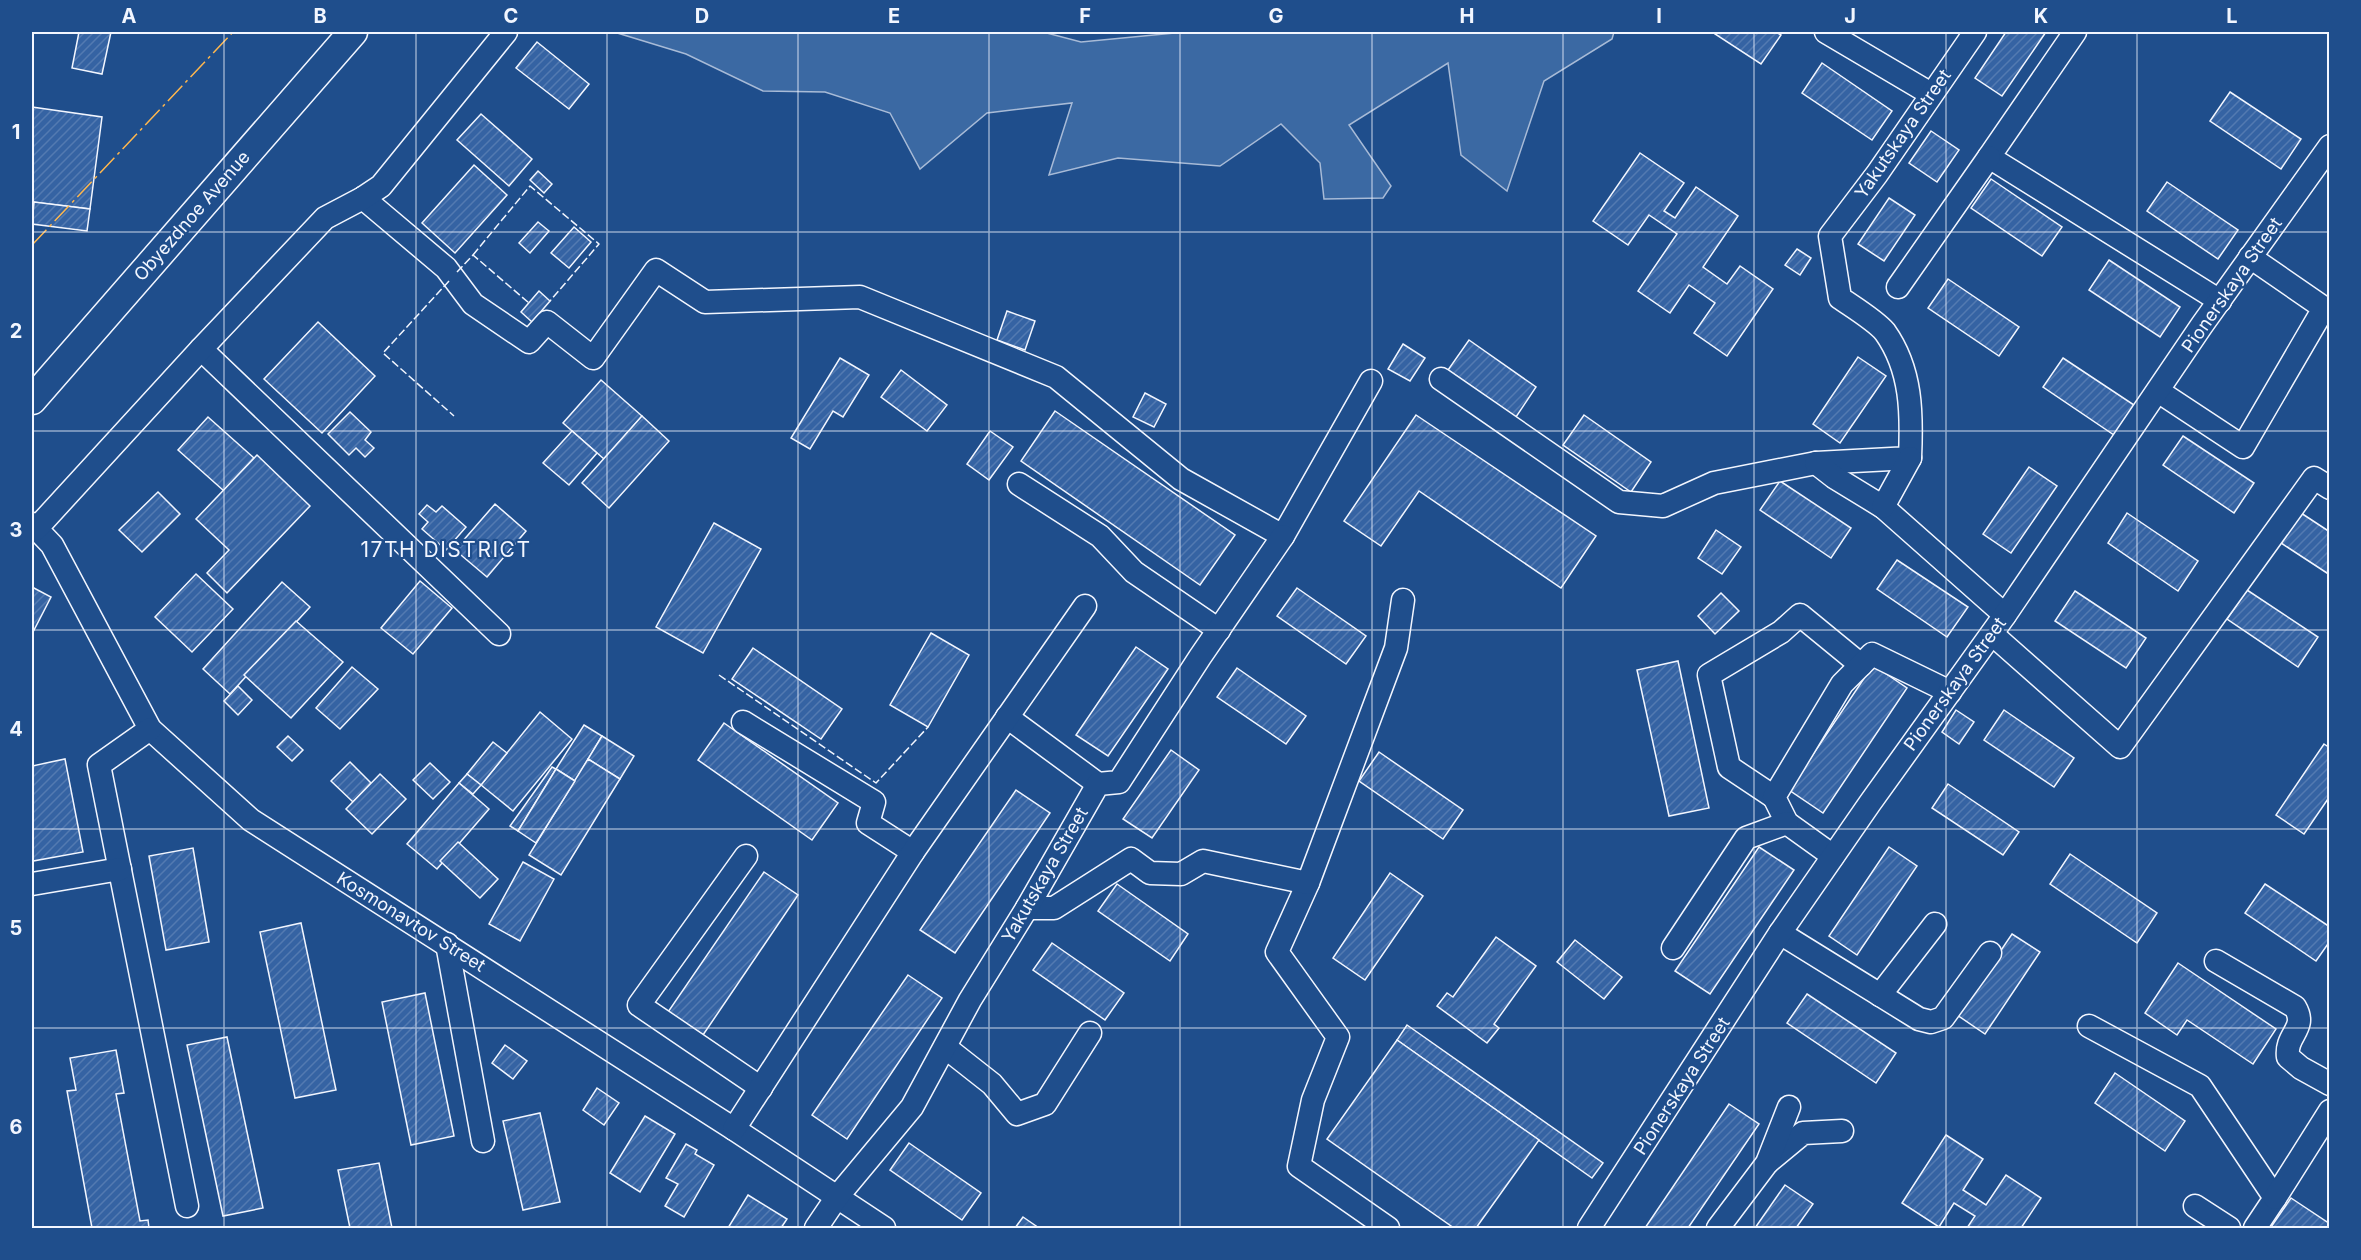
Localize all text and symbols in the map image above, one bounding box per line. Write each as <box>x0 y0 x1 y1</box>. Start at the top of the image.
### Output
text: A <box>122 4 137 28</box>
text: B <box>313 4 327 28</box>
text: C <box>504 4 518 28</box>
text: D <box>695 4 709 28</box>
text: E <box>888 4 900 28</box>
text: F <box>1079 4 1091 28</box>
text: G <box>1268 4 1284 28</box>
text: H <box>1460 4 1474 28</box>
text: I <box>1656 4 1662 28</box>
text: J <box>1844 4 1856 28</box>
text: K <box>2034 4 2048 28</box>
text: L <box>2226 4 2238 28</box>
street label: Yakutskaya Street <box>1850 65 1955 202</box>
text: 1 <box>12 120 20 144</box>
street label: Obyezdnoe Avenue <box>129 146 254 285</box>
street label: Pionerskaya Street <box>2177 213 2286 356</box>
text: 2 <box>10 319 22 343</box>
text: 3 <box>10 518 22 542</box>
district label: 17TH DISTRICT <box>361 537 531 562</box>
street label: Pionerskaya Street <box>1899 613 2010 755</box>
text: 4 <box>9 717 23 741</box>
street label: Yakutskaya Street <box>997 803 1092 946</box>
street label: Kosmonavtov Street <box>333 867 490 976</box>
text: 5 <box>10 916 22 940</box>
street label: Pionerskaya Street <box>1629 1013 1734 1158</box>
text: 6 <box>10 1115 23 1139</box>

